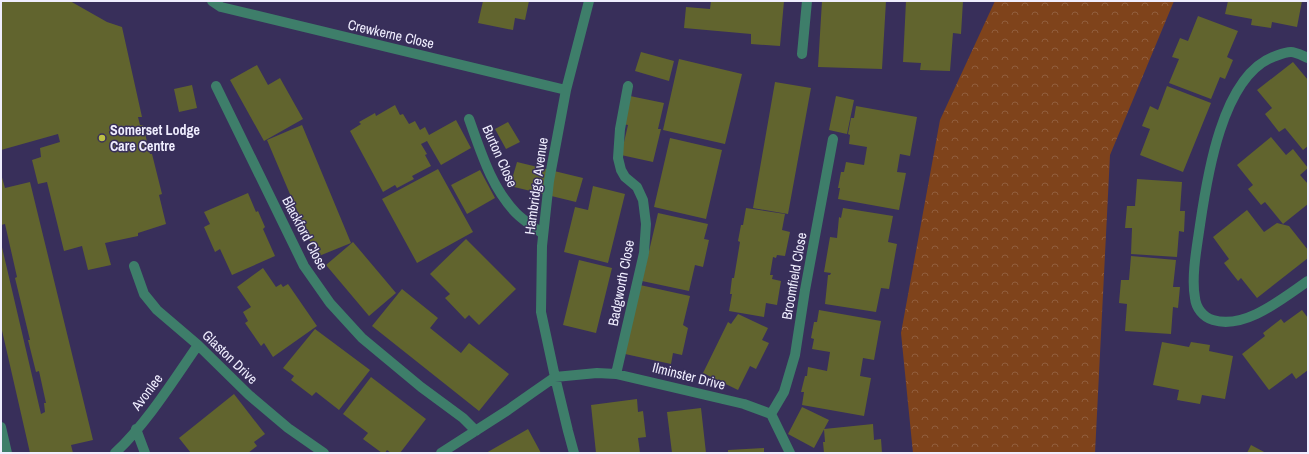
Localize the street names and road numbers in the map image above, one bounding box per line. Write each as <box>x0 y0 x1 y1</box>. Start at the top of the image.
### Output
street label: Crewkerne Close <box>346 15 436 53</box>
street label: Burton Close <box>478 122 522 190</box>
street label: Hambridge Avenue <box>520 136 552 236</box>
street label: Blackford Close <box>278 193 332 273</box>
street label: Broomfield Close <box>777 231 811 321</box>
street label: Badgworth Close <box>604 238 638 328</box>
street label: Glaston Drive <box>199 326 261 388</box>
street label: Ilminster Drive <box>651 358 727 394</box>
street label: Avonlee <box>127 370 167 415</box>

